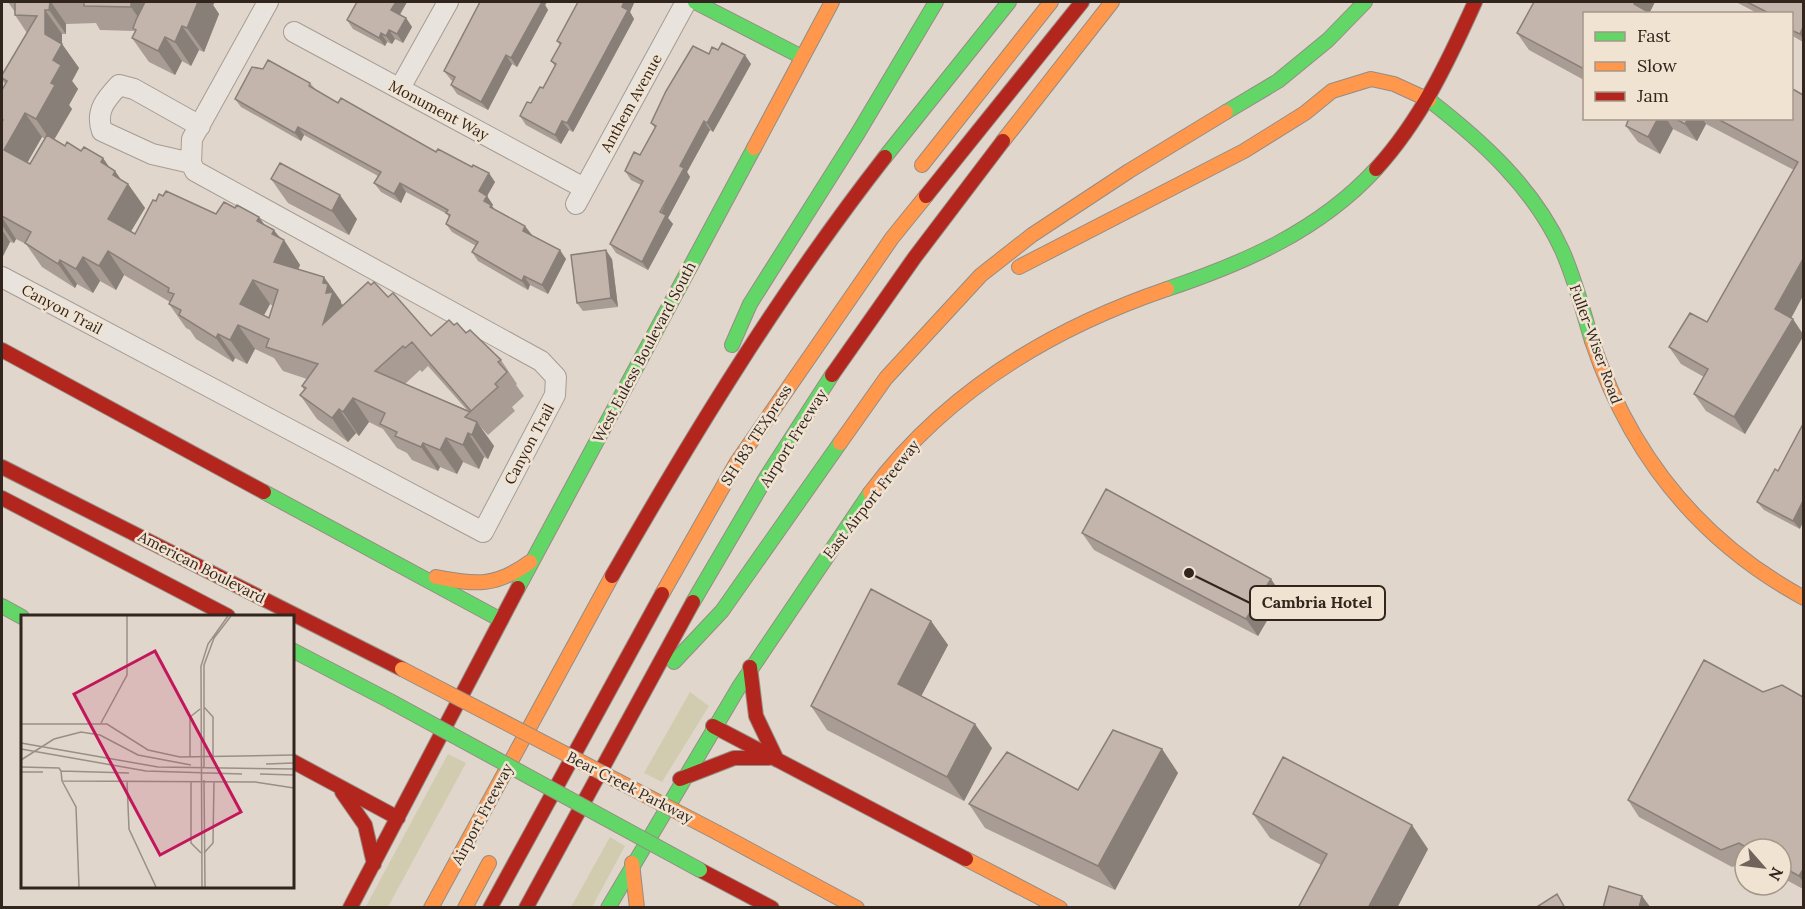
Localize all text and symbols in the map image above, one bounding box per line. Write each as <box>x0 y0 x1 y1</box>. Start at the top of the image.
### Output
legend <box>1583 12 1793 120</box>
text: Fast <box>1637 24 1671 47</box>
street label: Anthem Avenue <box>596 50 666 156</box>
text: Slow <box>1637 54 1677 77</box>
street label: Monument Way <box>386 76 492 144</box>
text: Jam <box>1636 84 1669 107</box>
street label: West Euless Boulevard South <box>588 258 700 446</box>
street label: Canyon Trail <box>18 280 106 338</box>
street label: Fuller-Wiser Road <box>1566 282 1626 406</box>
street label: SH 183 TEXpress <box>716 381 796 489</box>
street label: Airport Freeway <box>755 385 831 491</box>
street label: Canyon Trail <box>500 400 558 488</box>
street label: East Airport Freeway <box>819 436 923 562</box>
street label: American Boulevard <box>134 526 269 607</box>
callout: Cambria Hotel <box>1250 586 1385 620</box>
text: Cambria Hotel <box>1262 592 1372 612</box>
inset map <box>21 615 294 888</box>
street label: Bear Creek Parkway <box>564 747 696 827</box>
street label: Airport Freeway <box>447 760 517 869</box>
north arrow <box>1733 837 1793 897</box>
text: N <box>1765 864 1788 884</box>

